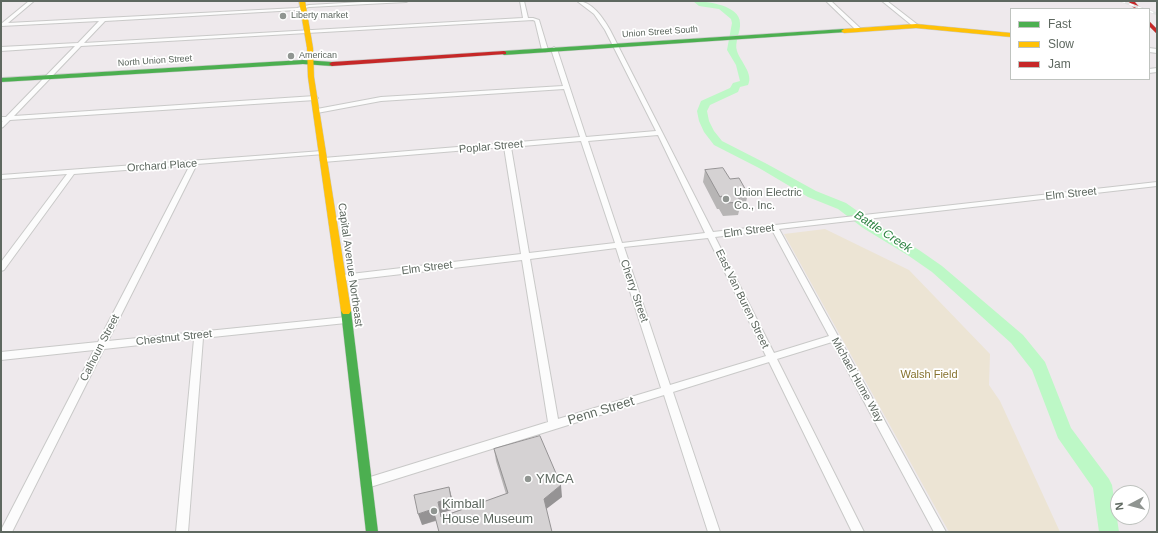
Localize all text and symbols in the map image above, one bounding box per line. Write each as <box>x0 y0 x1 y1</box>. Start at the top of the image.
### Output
legend <box>1010 8 1150 80</box>
marker: Liberty market <box>278 11 288 21</box>
place label: Liberty market <box>291 11 348 21</box>
text: Fast <box>1048 17 1071 31</box>
street label: Union Street South <box>622 24 698 40</box>
text: Slow <box>1048 37 1074 51</box>
marker: American <box>286 51 296 61</box>
place label: American <box>299 51 337 61</box>
street label: North Union Street <box>117 53 193 69</box>
text: Jam <box>1048 57 1071 71</box>
street label: Poplar Street <box>458 138 524 156</box>
street label: Orchard Place <box>126 157 198 175</box>
street label: Elm Street <box>1045 185 1097 203</box>
place label: Union Electric Co., Inc. <box>734 186 802 212</box>
marker: Union Electric Co., Inc. <box>721 194 731 204</box>
street label: Capital Avenue Northeast <box>335 202 365 328</box>
water label: Battle Creek <box>851 208 915 256</box>
street label: Elm Street <box>723 221 775 241</box>
street label: East Van Buren Street <box>712 247 772 351</box>
street label: Elm Street <box>401 258 453 278</box>
street label: Cherry Street <box>617 258 651 324</box>
street label: Calhoun Street <box>77 312 123 384</box>
street label: Chestnut Street <box>135 327 213 349</box>
street label: Michael Hume Way <box>828 335 886 425</box>
park label: Walsh Field <box>900 368 958 382</box>
street label: Penn Street <box>566 394 636 428</box>
place label: YMCA <box>536 471 574 487</box>
marker: YMCA <box>523 474 533 484</box>
north arrow <box>1110 485 1150 525</box>
place label: Kimball House Museum <box>442 496 533 527</box>
text: N <box>1113 502 1126 511</box>
marker: Kimball House Museum <box>429 506 439 516</box>

